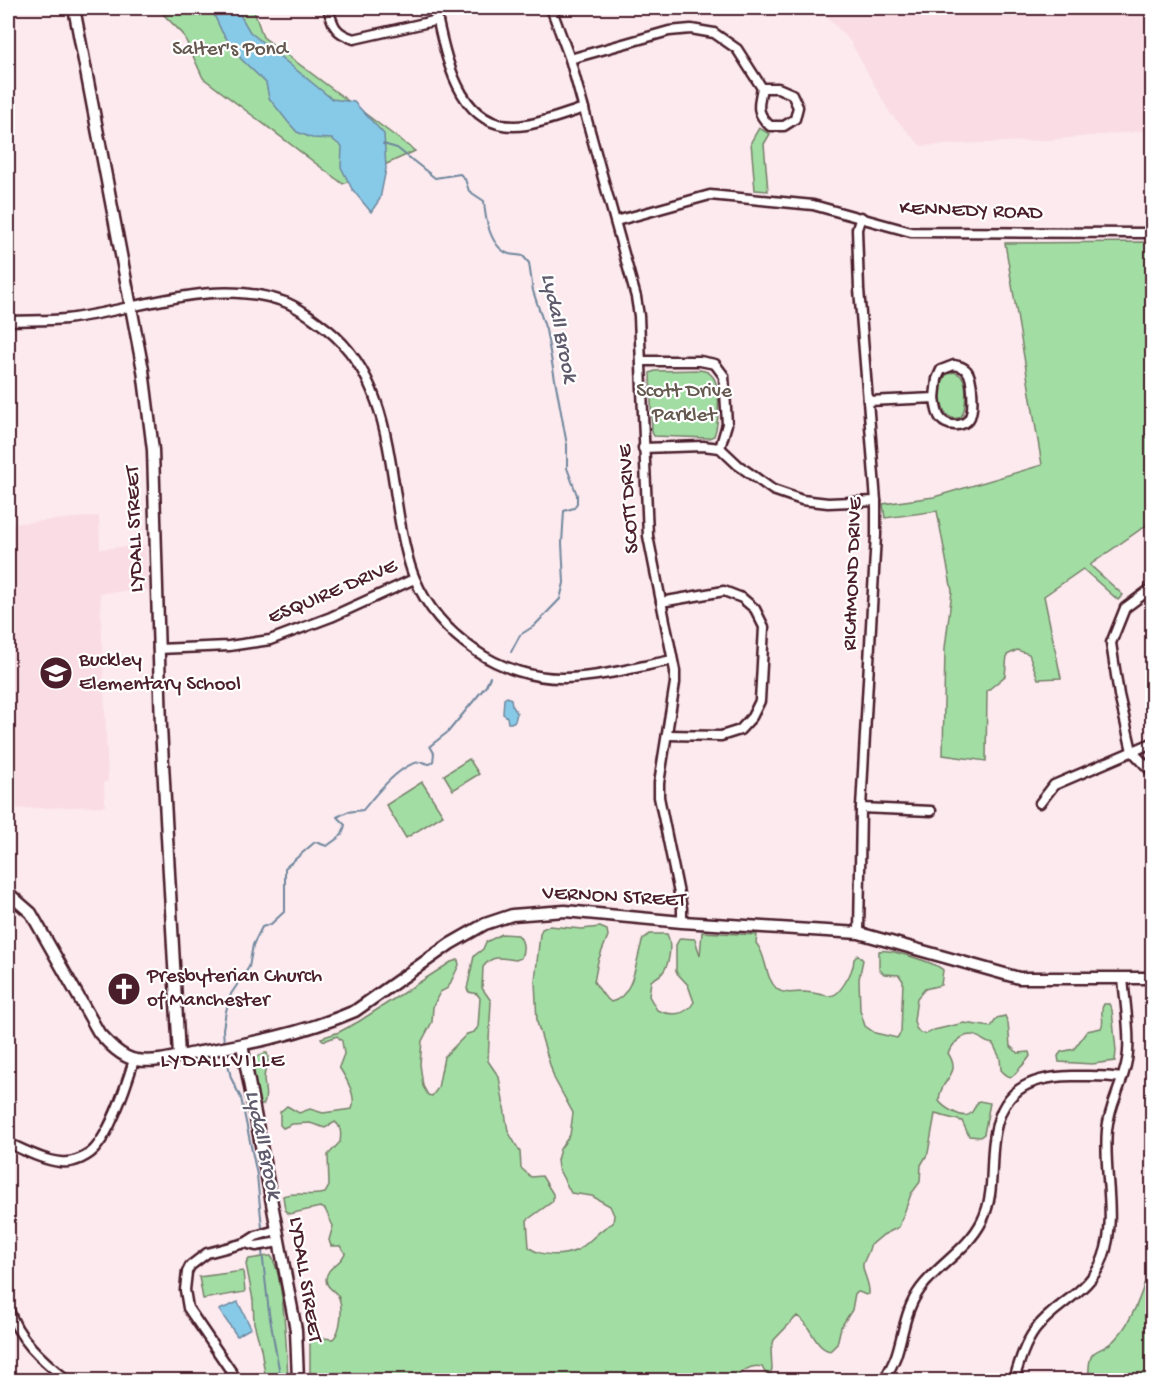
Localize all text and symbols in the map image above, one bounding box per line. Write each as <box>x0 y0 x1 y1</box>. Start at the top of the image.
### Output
park label: Salter's Pond <box>172 38 290 63</box>
street label: KENNEDY ROAD <box>899 197 1043 227</box>
water label: Lydall Brook <box>534 271 583 387</box>
park label: Scott Drive Parklet <box>636 380 733 429</box>
street label: SCOTT DRIVE <box>614 443 646 554</box>
street label: LYDALL STREET <box>121 464 151 593</box>
street label: RICHMOND DRIVE <box>839 496 869 651</box>
street label: ESQUIRE DRIVE <box>265 554 402 631</box>
place label: Buckley Elementary School <box>78 649 241 698</box>
school or university icon: Buckley Elementary School <box>38 655 74 691</box>
street label: VERNON STREET <box>541 882 687 914</box>
place label: Presbyterian Church of Manchester <box>146 965 322 1014</box>
church icon: Presbyterian Church of Manchester <box>106 971 142 1007</box>
district label: LYDALLVILLE <box>160 1049 286 1075</box>
water label: Lydall Brook <box>238 1088 287 1204</box>
street label: LYDALL STREET <box>282 1215 326 1346</box>

